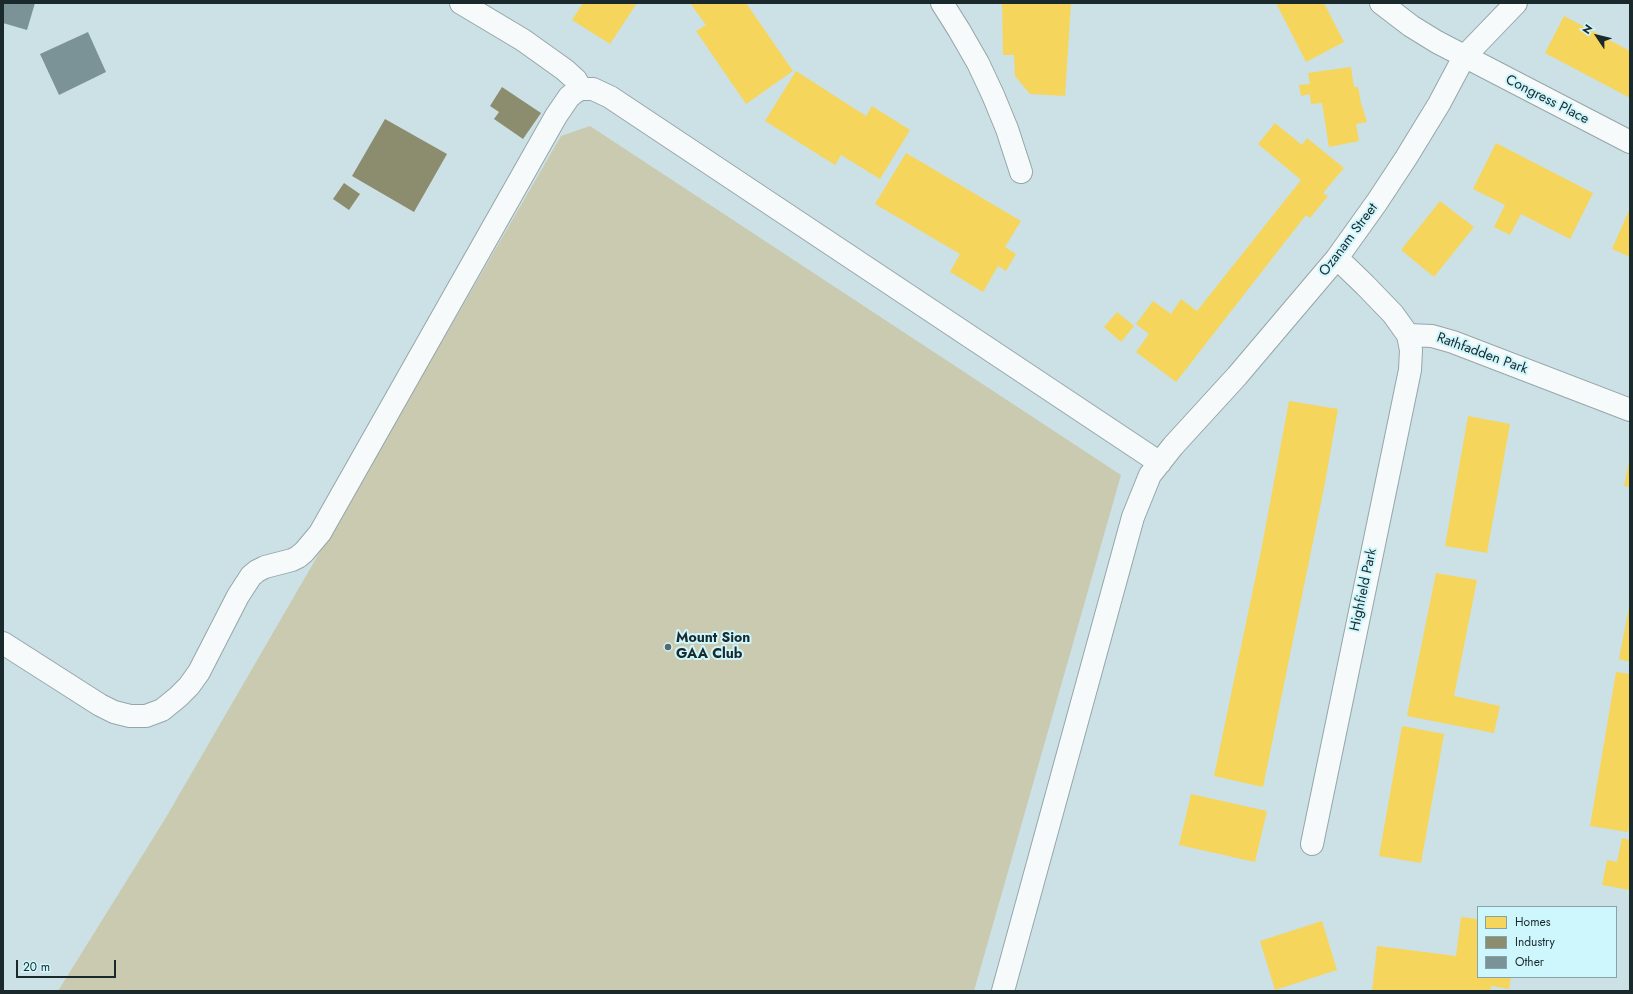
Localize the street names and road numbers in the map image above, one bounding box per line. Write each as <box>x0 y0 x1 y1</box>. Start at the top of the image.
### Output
street label: Congress Place <box>1502 72 1592 128</box>
street label: Ozanam Street <box>1316 200 1382 280</box>
street label: Rathfadden Park <box>1434 330 1530 378</box>
street label: Highfield Park <box>1347 547 1381 633</box>

